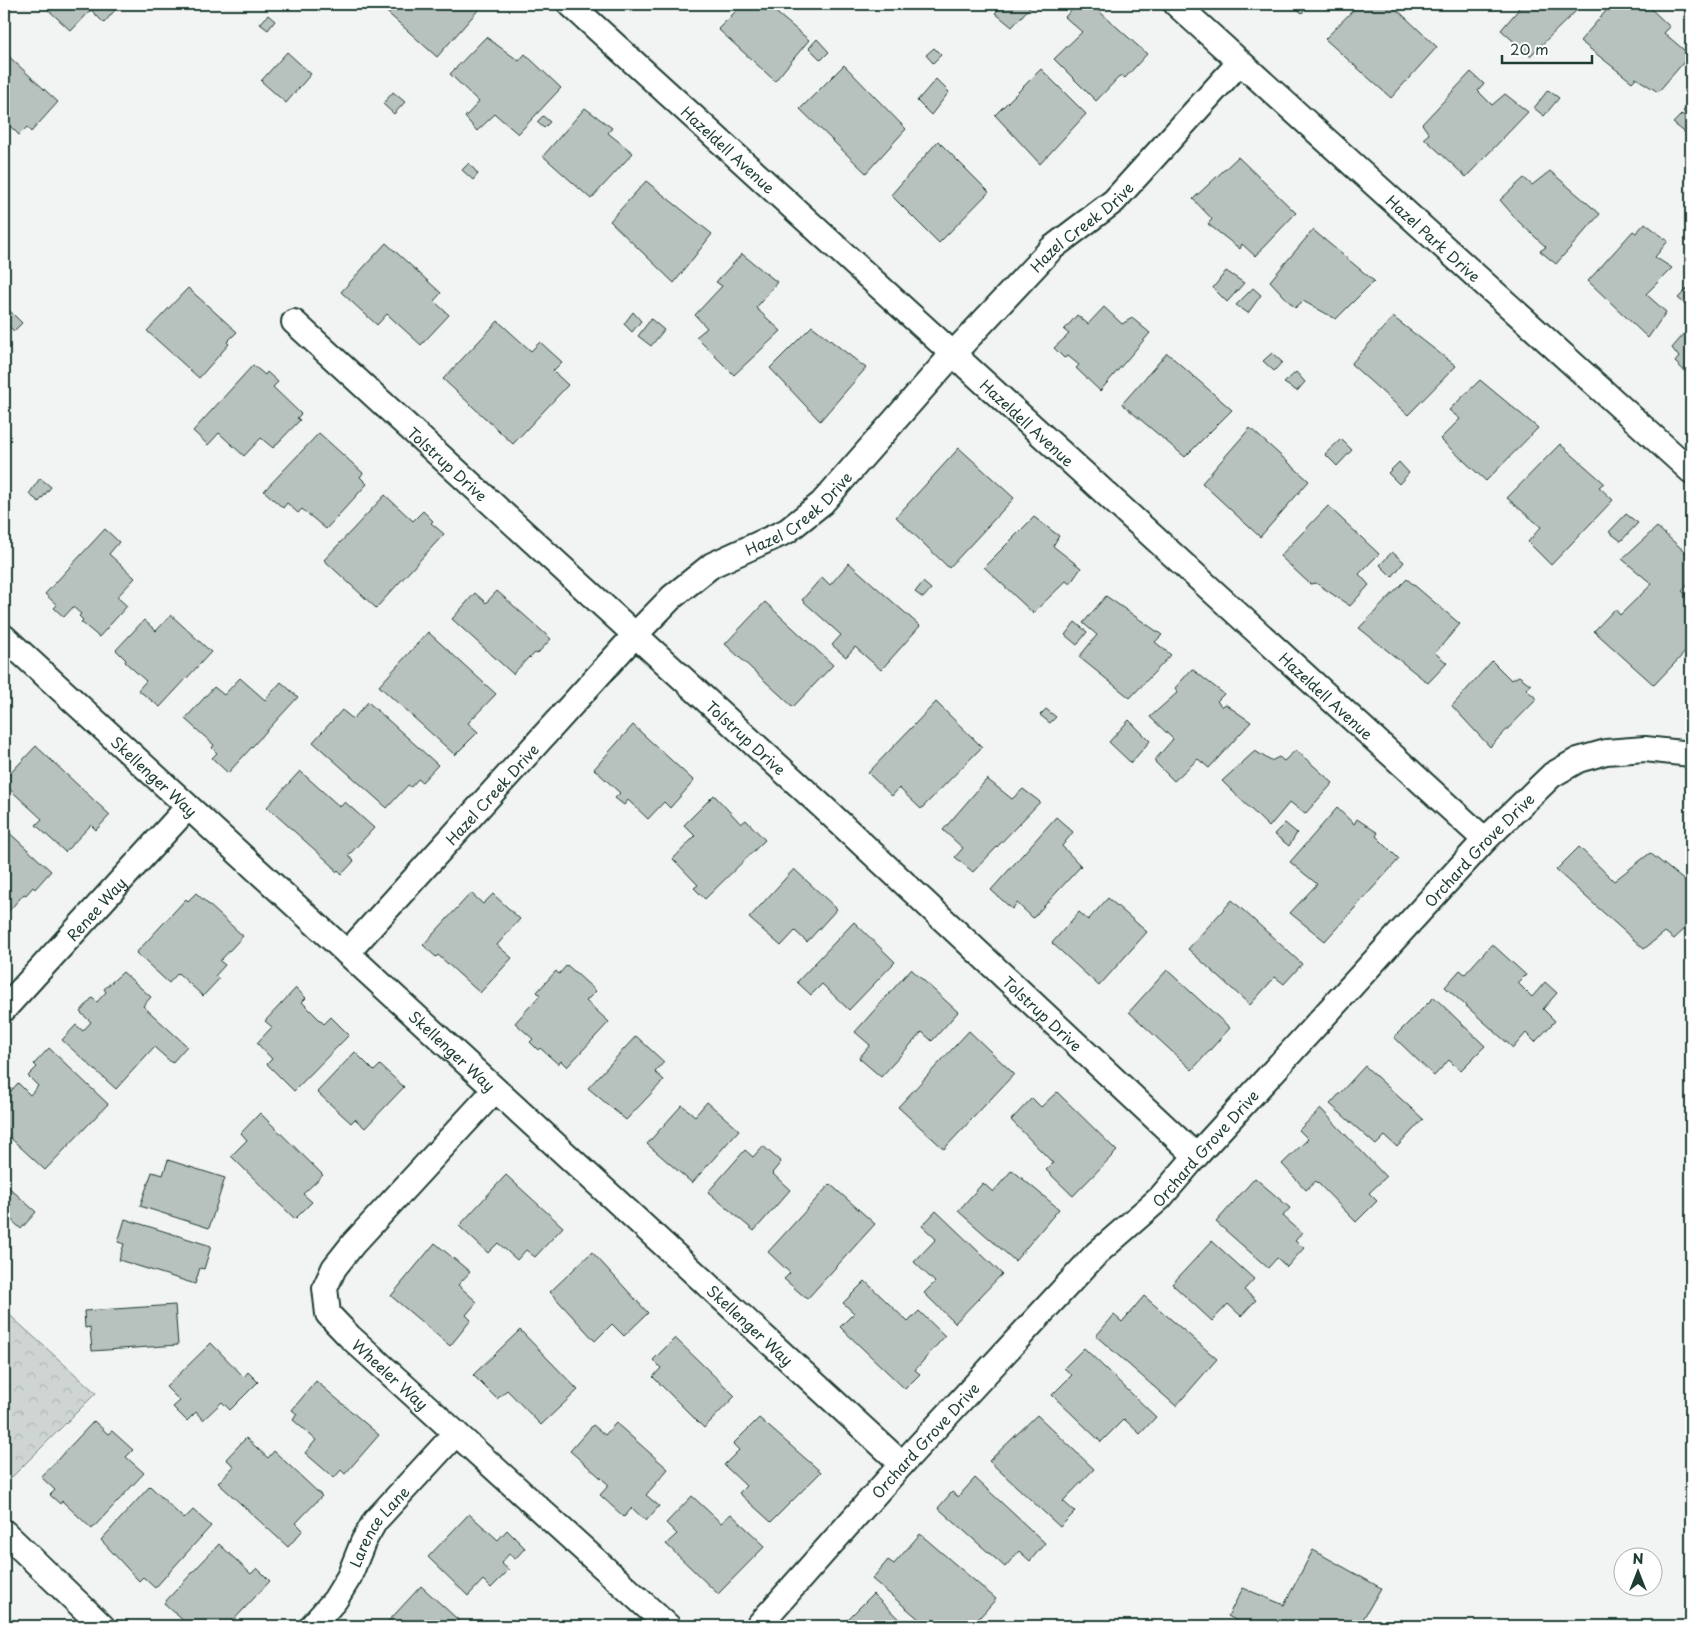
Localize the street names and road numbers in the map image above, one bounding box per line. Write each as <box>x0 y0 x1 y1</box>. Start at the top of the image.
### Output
street label: Hazeldell Avenue <box>676 100 781 198</box>
street label: Hazel Creek Drive <box>1024 176 1138 277</box>
street label: Hazel Park Drive <box>1381 189 1486 287</box>
street label: Hazeldell Avenue <box>975 373 1080 471</box>
street label: Tolstrup Drive <box>403 421 493 506</box>
street label: Hazel Creek Drive <box>741 466 857 560</box>
street label: Hazeldell Avenue <box>1274 646 1379 745</box>
street label: Tolstrup Drive <box>701 694 792 780</box>
street label: Skellenger Way <box>106 730 203 822</box>
street label: Hazel Creek Drive <box>439 738 543 849</box>
street label: Orchard Grove Drive <box>1418 787 1539 912</box>
street label: Renee Way <box>60 871 131 946</box>
street label: Tolstrup Drive <box>998 970 1088 1056</box>
street label: Skellenger Way <box>404 1004 501 1096</box>
street label: Orchard Grove Drive <box>1146 1084 1263 1212</box>
street label: Skellenger Way <box>702 1279 799 1370</box>
street label: Wheeler Way <box>347 1333 434 1415</box>
street label: Orchard Grove Drive <box>866 1377 984 1503</box>
street label: Larence Lane <box>343 1480 414 1570</box>

